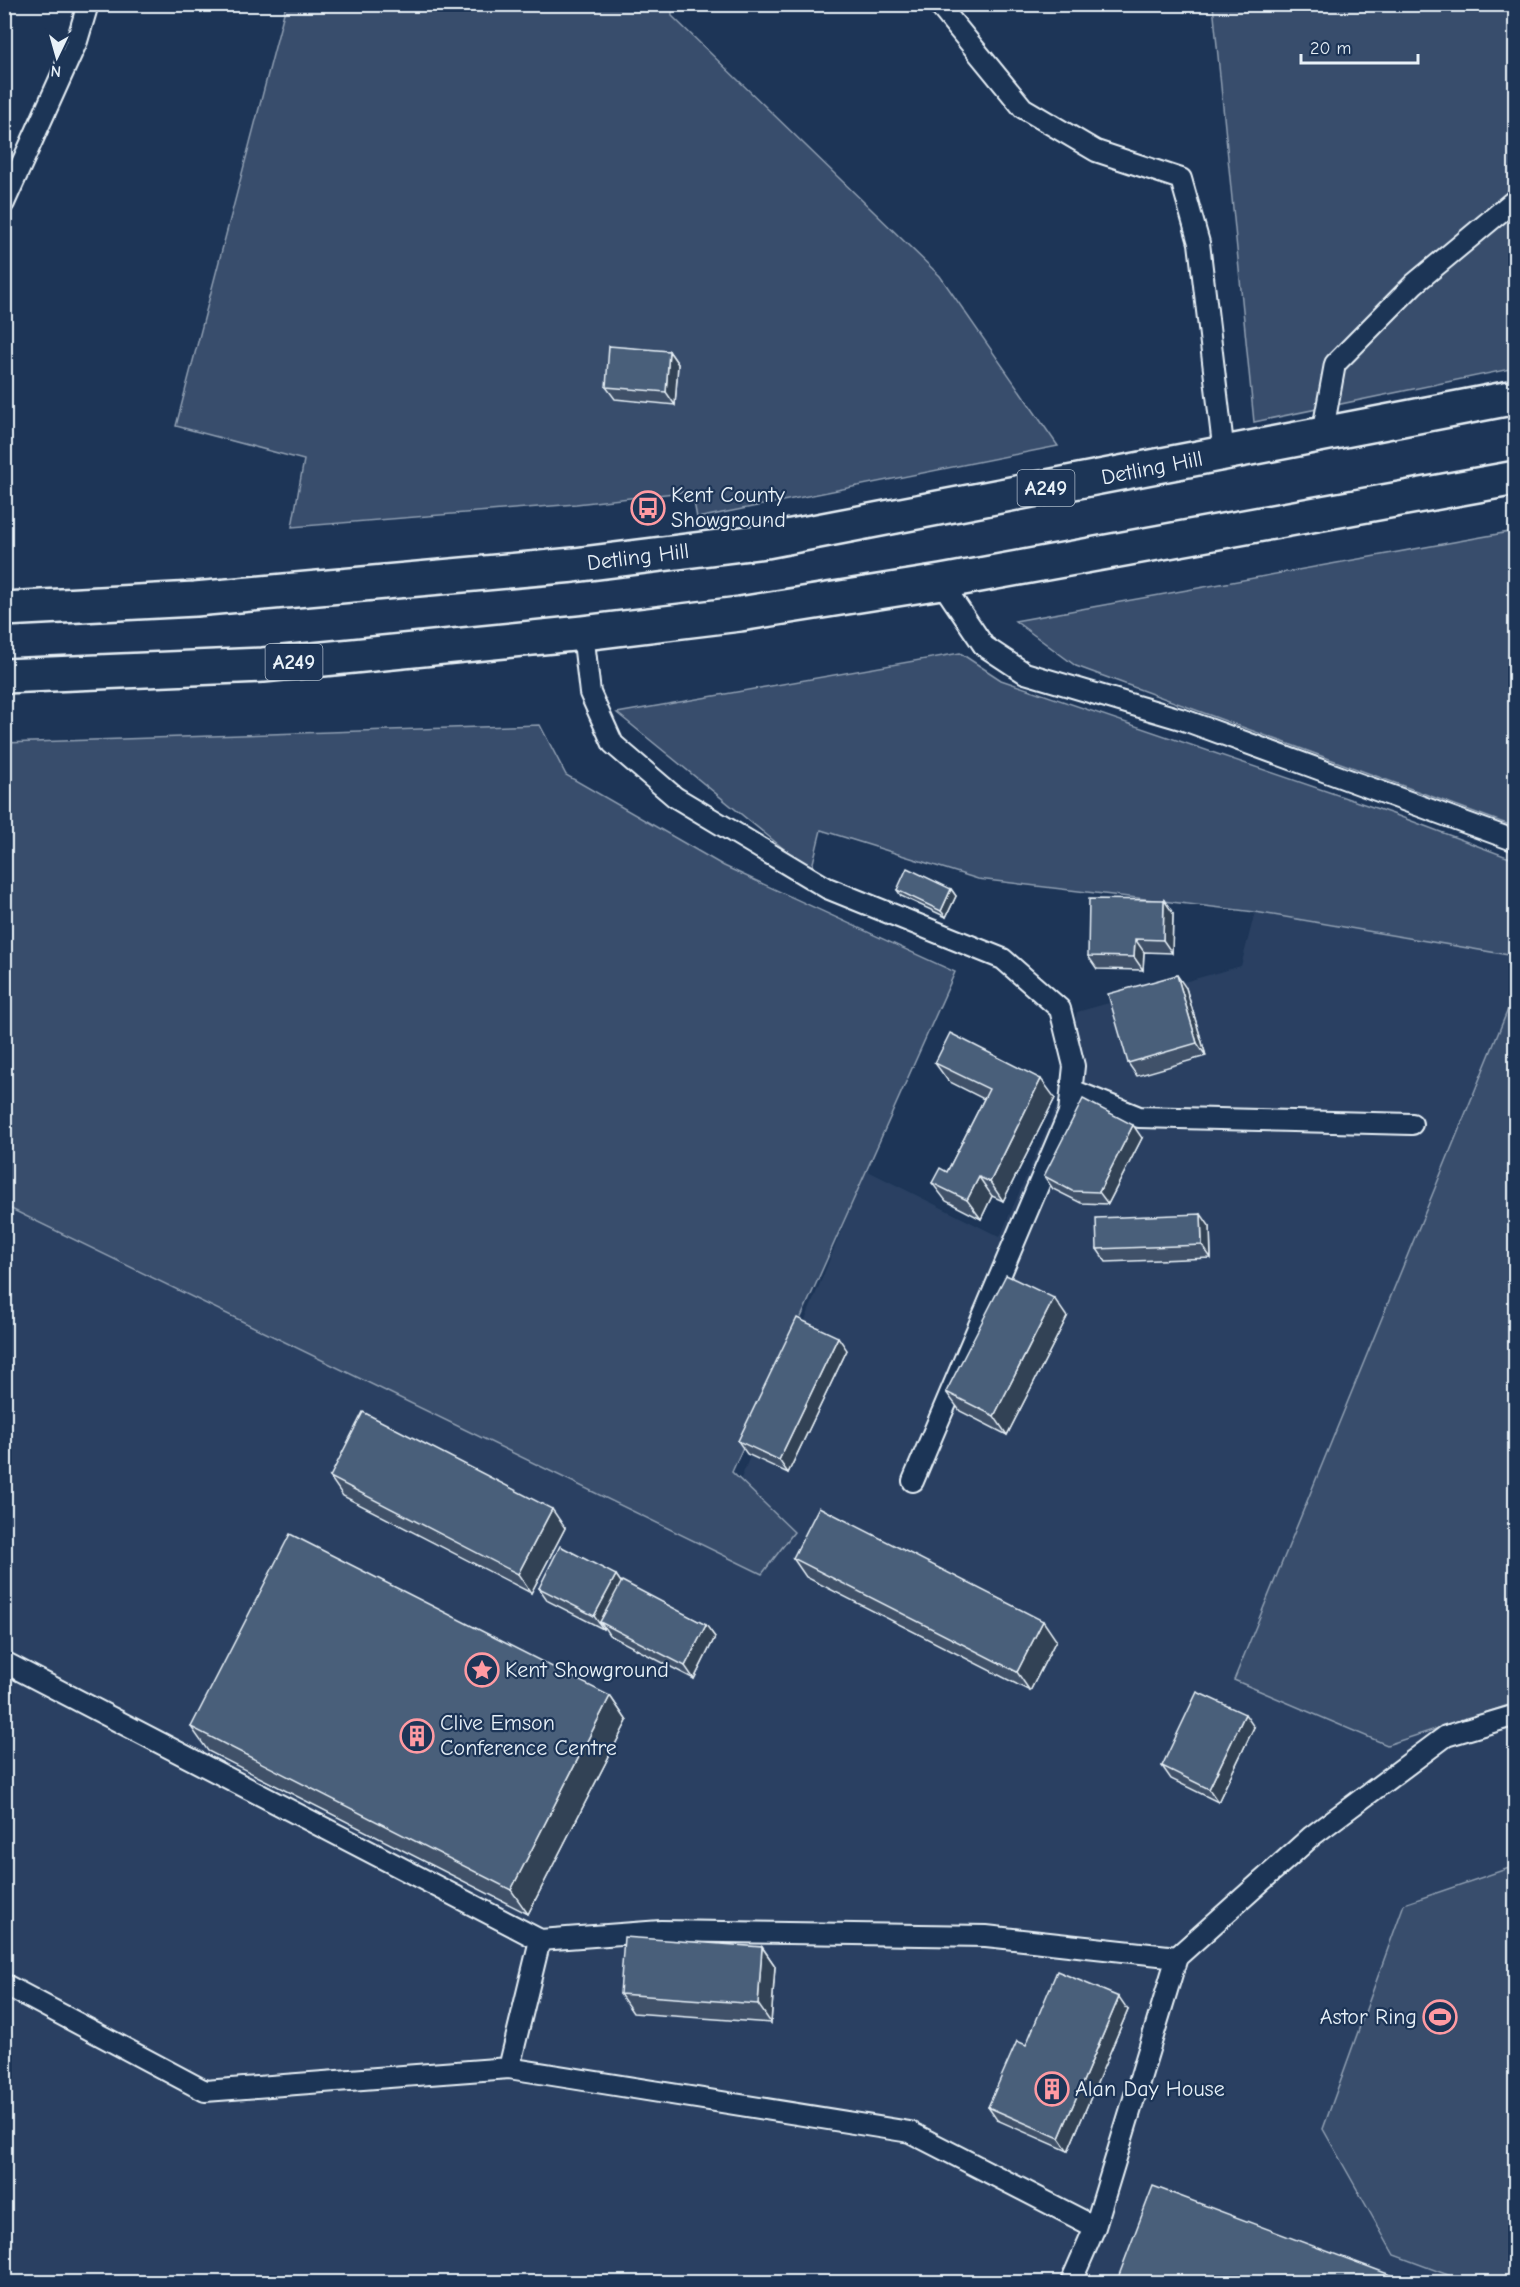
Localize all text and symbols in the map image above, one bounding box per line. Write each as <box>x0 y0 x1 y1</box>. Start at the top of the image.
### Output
north arrow <box>27 27 87 87</box>
scale bar <box>1301 27 1418 65</box>
text: 20 m <box>1310 38 1351 59</box>
text: N <box>50 62 62 80</box>
street label: Detling Hill <box>1099 445 1205 491</box>
road number: A249 <box>1018 470 1074 506</box>
place label: Kent County Showground <box>671 482 786 533</box>
bus stop icon: Kent County Showground <box>630 490 666 526</box>
street label: Detling Hill <box>585 538 691 576</box>
road number: A249 <box>266 644 322 680</box>
place icon: Kent Showground <box>464 1652 500 1688</box>
place label: Kent Showground <box>505 1657 669 1683</box>
place label: Clive Emson Conference Centre <box>440 1710 617 1761</box>
building icon: Clive Emson Conference Centre <box>399 1718 435 1754</box>
sports icon: Astor Ring <box>1422 1999 1458 2035</box>
place label: Astor Ring <box>1320 2004 1417 2030</box>
building icon: Alan Day House <box>1034 2071 1070 2107</box>
place label: Alan Day House <box>1075 2076 1225 2102</box>

